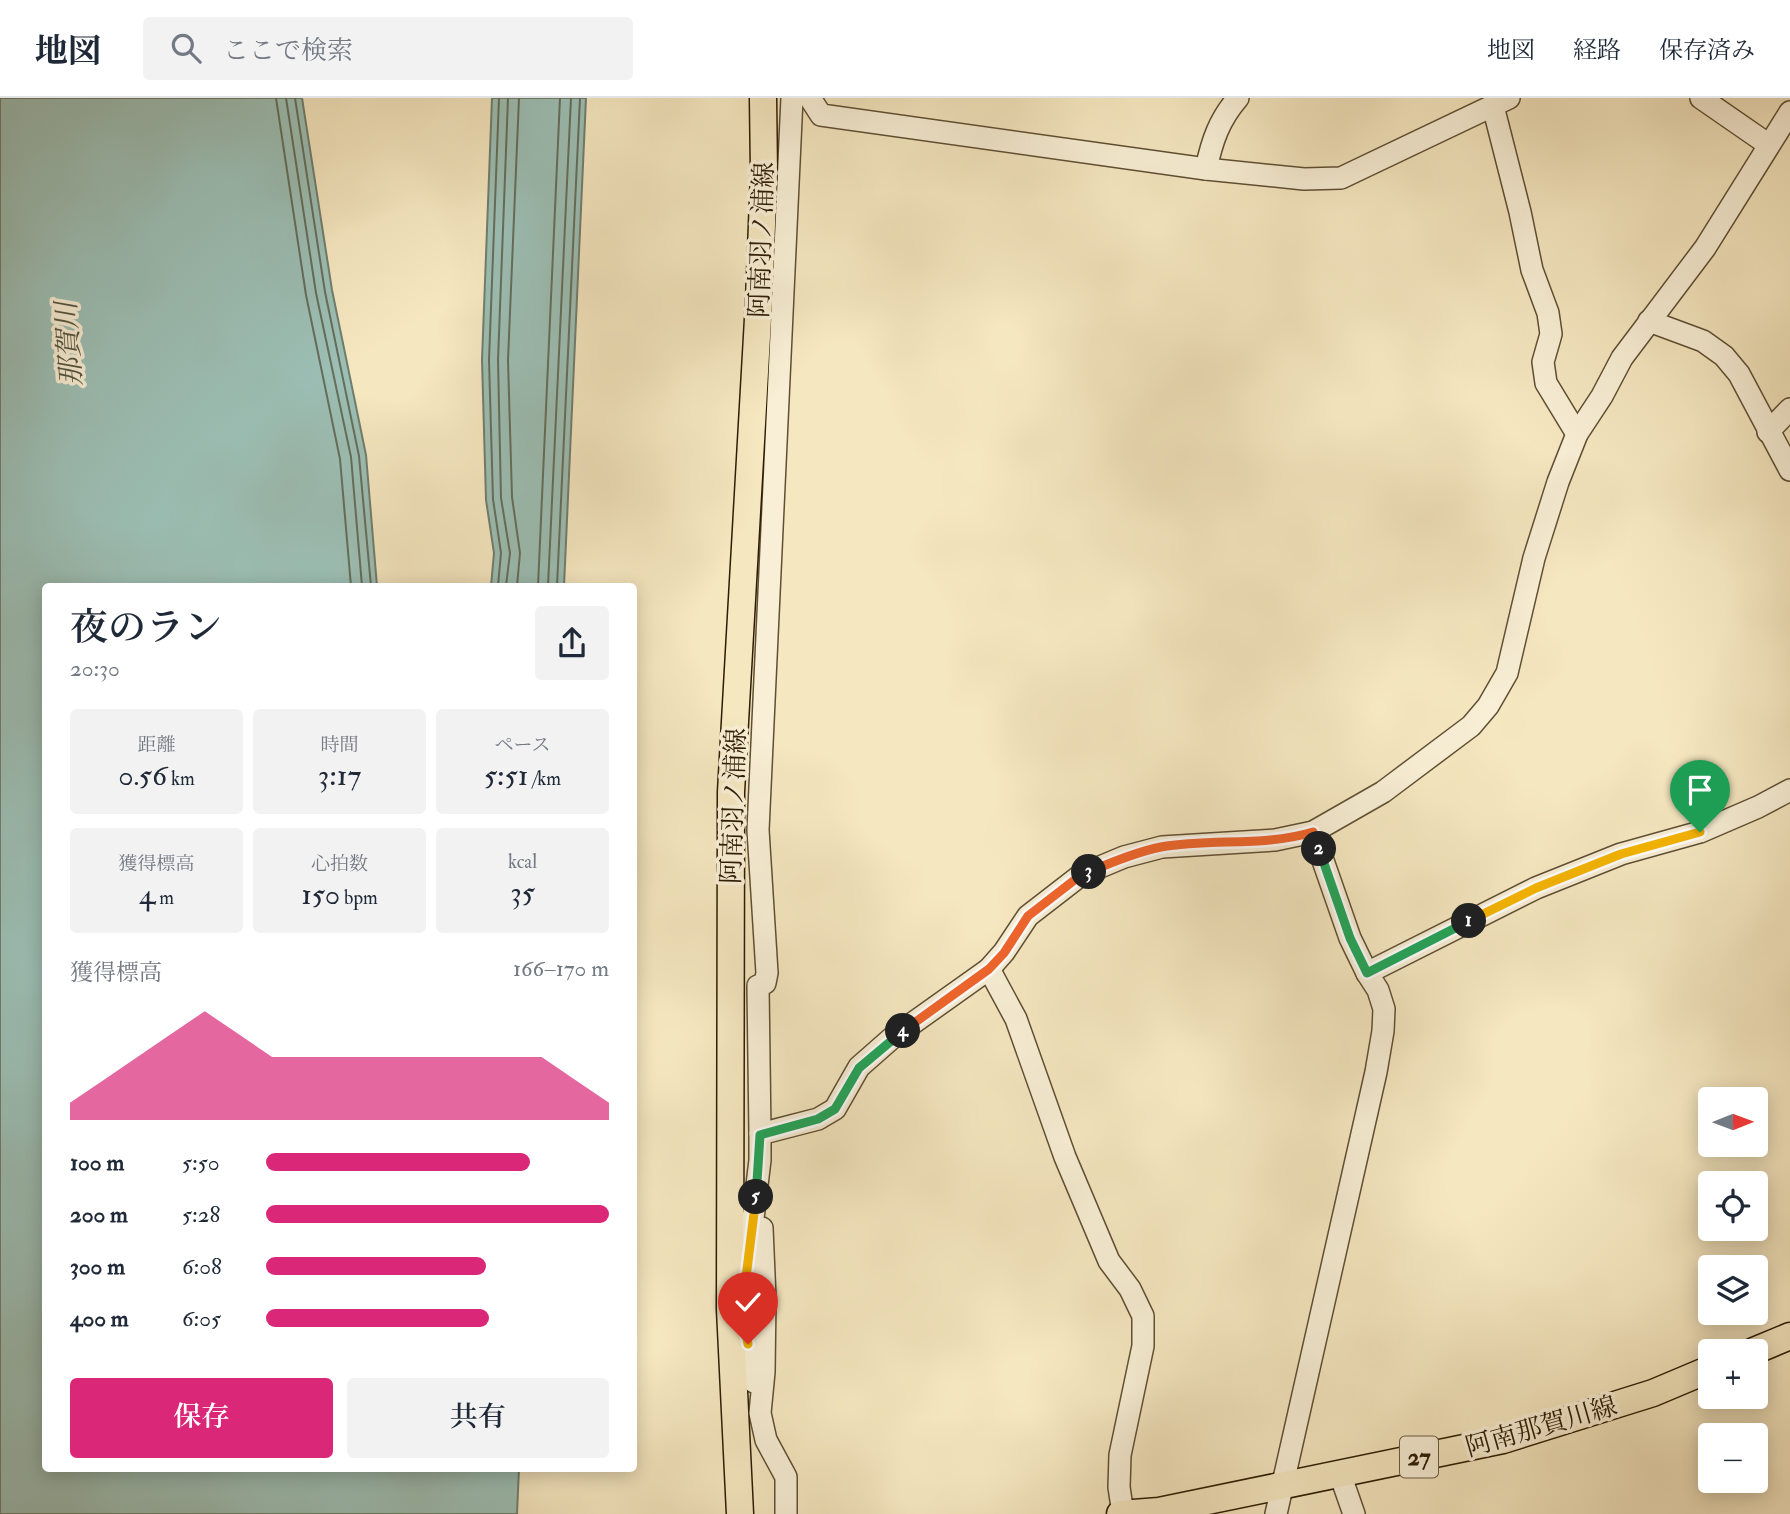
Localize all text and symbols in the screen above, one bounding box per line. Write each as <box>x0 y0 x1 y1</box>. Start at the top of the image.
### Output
search box <box>143 17 633 80</box>
icon: search <box>167 29 205 67</box>
text: 地図 <box>35 31 101 72</box>
text: ここで検索 <box>223 35 353 67</box>
text: 地図 <box>1487 35 1535 66</box>
text: 経路 <box>1573 35 1621 66</box>
text: 保存済み <box>1659 35 1755 66</box>
street label: 阿南羽ノ浦線 <box>743 162 781 319</box>
water label: 那賀川 <box>49 298 90 387</box>
text: 夜のラン <box>70 604 222 652</box>
button: share <box>535 606 609 680</box>
text: 20:30 <box>70 654 120 683</box>
street label: 阿南羽ノ浦線 <box>715 728 753 885</box>
text: 距離 <box>137 733 176 757</box>
text: 時間 <box>320 733 359 757</box>
text: ペース <box>494 733 551 757</box>
text: 0.56 <box>118 757 167 794</box>
text: 3:17 <box>318 757 361 794</box>
text: 5:51 <box>484 757 528 794</box>
pin <box>1670 760 1730 832</box>
text: km <box>167 767 195 791</box>
text: /km <box>528 767 561 791</box>
icon: arrive <box>1681 771 1719 809</box>
pin: 2 <box>1302 832 1336 866</box>
text: 2 <box>1314 836 1323 860</box>
text: kcal <box>508 850 537 874</box>
text: 獲得標高 <box>118 852 195 876</box>
text: 心拍数 <box>311 852 368 876</box>
pin: 3 <box>1072 854 1106 890</box>
text: 3 <box>1085 859 1092 883</box>
text: 35 <box>510 874 535 911</box>
text: 4 <box>139 876 155 913</box>
text: 150 <box>301 876 340 913</box>
text: m <box>155 886 174 910</box>
text: bpm <box>340 886 378 910</box>
pin: 1 <box>1452 904 1486 938</box>
text: 1 <box>1465 908 1472 932</box>
text: 166–170 m <box>513 954 609 983</box>
text: 獲得標高 <box>70 958 162 987</box>
pin: 4 <box>886 1014 920 1048</box>
text: 4 <box>897 1018 908 1042</box>
north arrow <box>1698 1087 1768 1157</box>
map controls <box>1698 1087 1768 1493</box>
text: 100 m <box>70 1148 124 1177</box>
text: 5:50 <box>182 1148 220 1177</box>
button: locate <box>1698 1171 1768 1241</box>
pin: 5 <box>738 1180 774 1214</box>
text: 5 <box>751 1184 760 1208</box>
text: 200 m <box>70 1200 128 1229</box>
text: 5:28 <box>182 1200 220 1229</box>
text: 300 m <box>70 1252 125 1281</box>
text: 6:08 <box>182 1252 222 1281</box>
button: layers <box>1698 1255 1768 1325</box>
pin <box>718 1272 778 1344</box>
icon: check <box>729 1283 767 1321</box>
text: 400 m <box>70 1304 129 1333</box>
text: 6:05 <box>182 1304 221 1333</box>
button: + <box>1698 1339 1768 1409</box>
button: 保存 <box>70 1378 333 1458</box>
button: 共有 <box>347 1378 609 1458</box>
street label: 阿南那賀川線 <box>1462 1390 1621 1464</box>
button: − <box>1698 1423 1768 1493</box>
road number: 27 <box>1400 1436 1438 1478</box>

